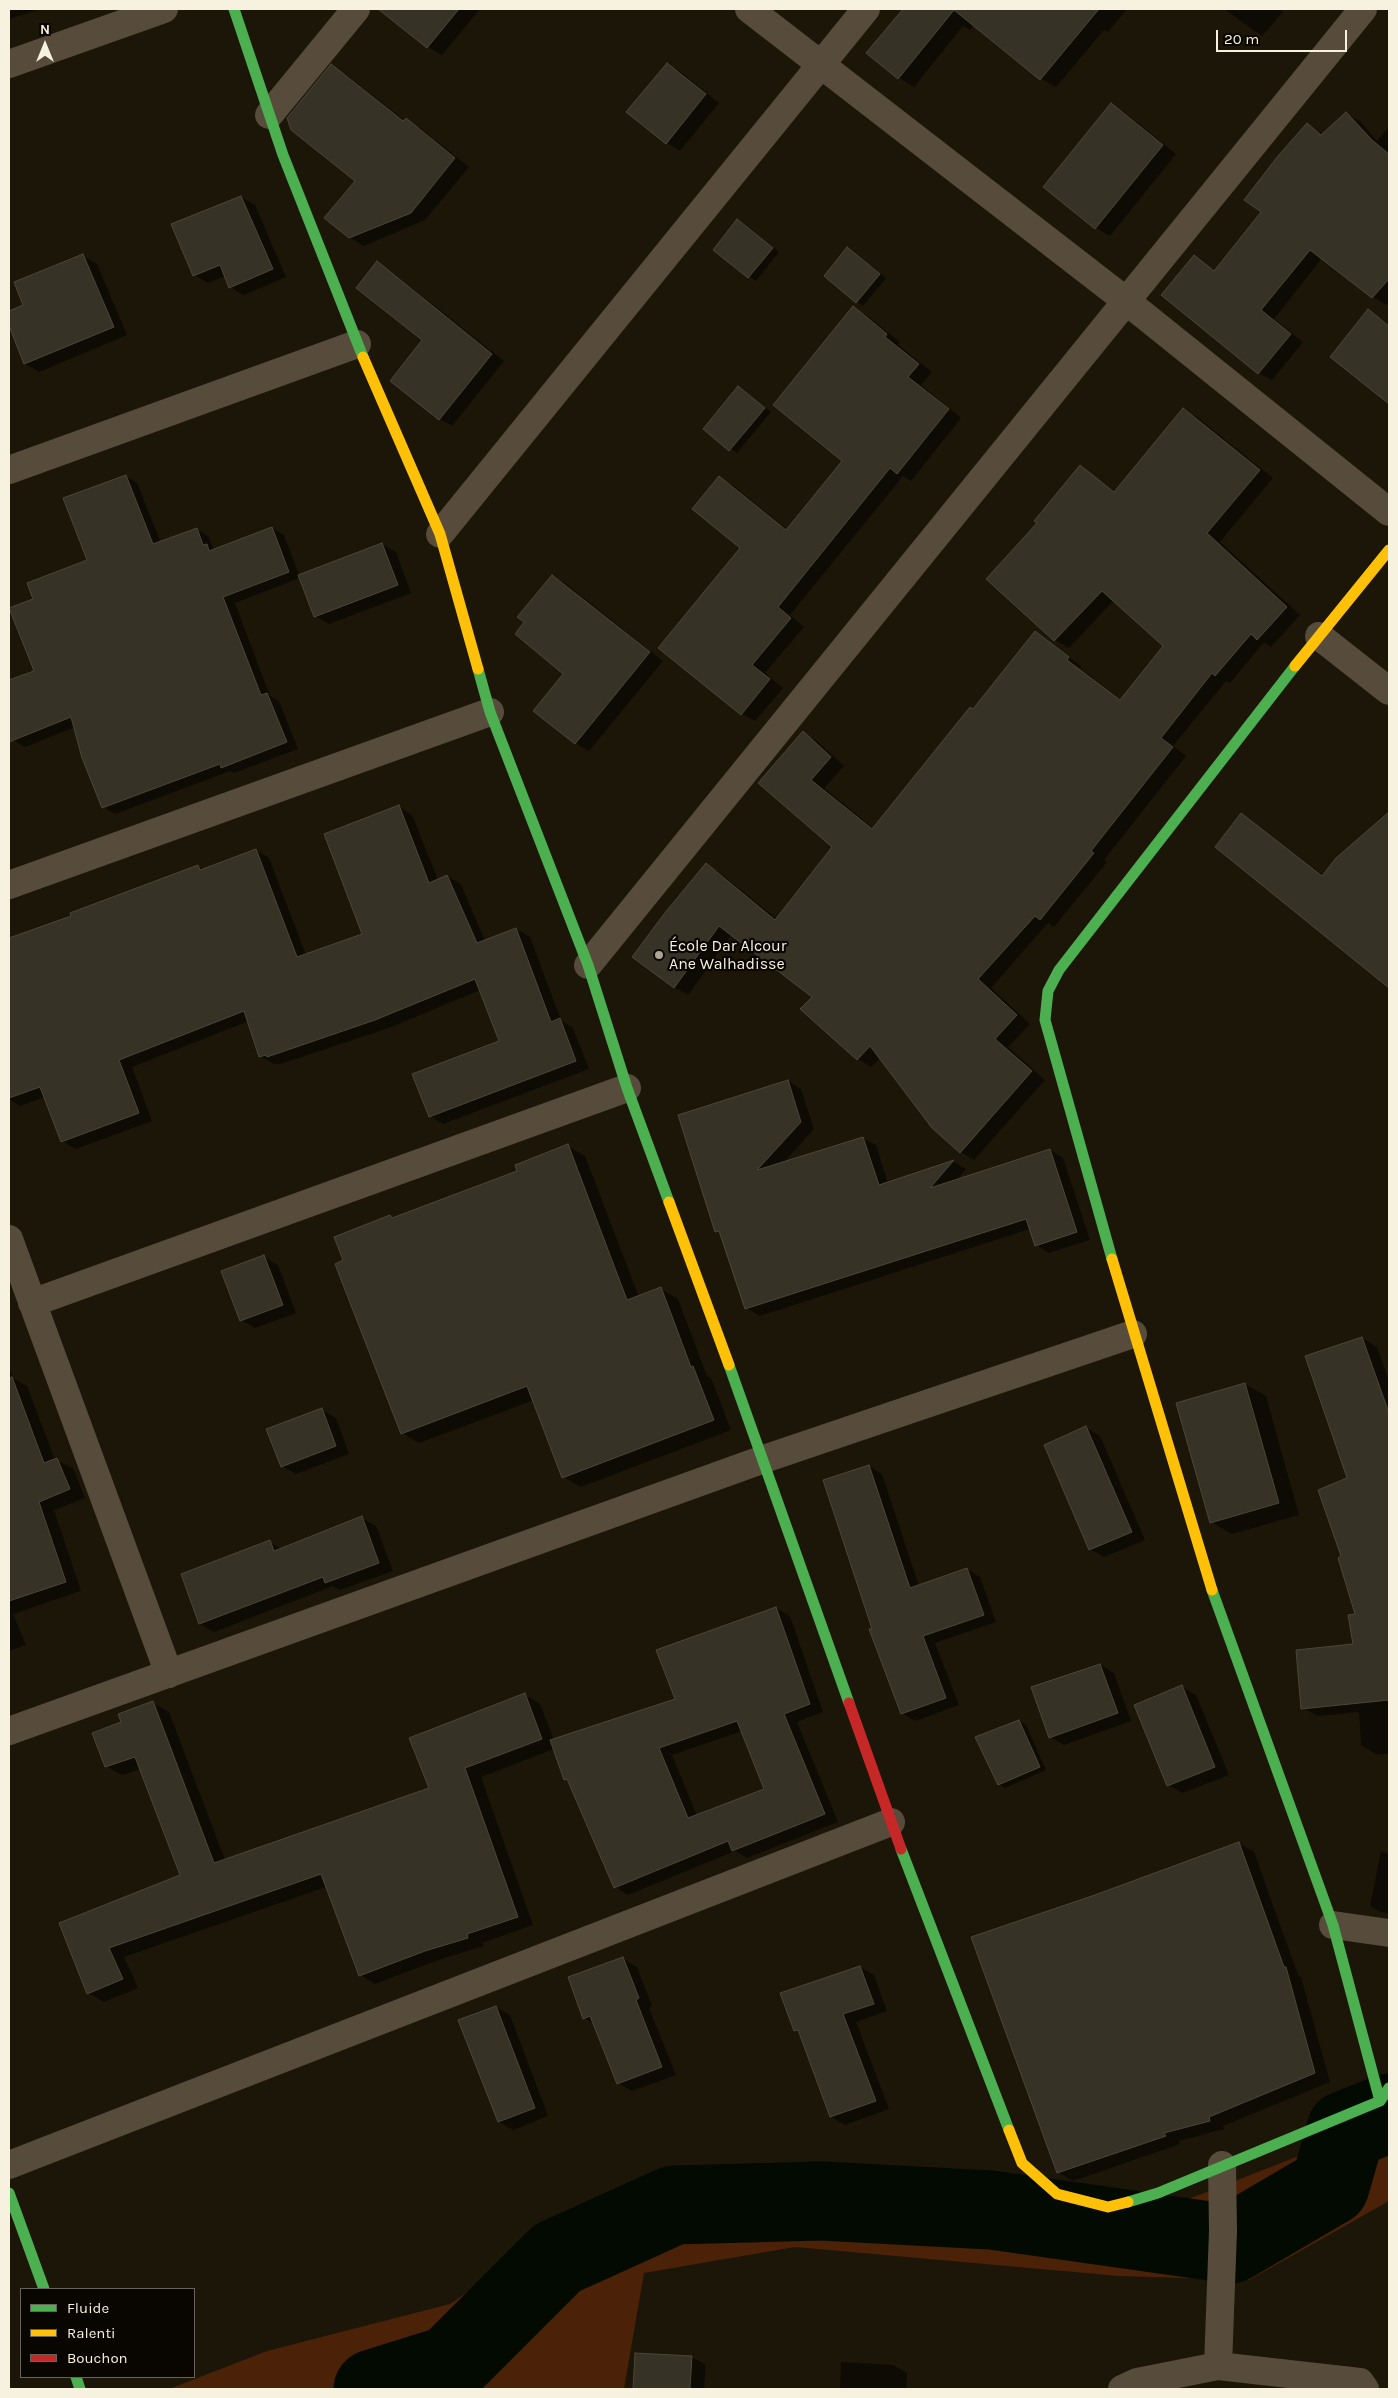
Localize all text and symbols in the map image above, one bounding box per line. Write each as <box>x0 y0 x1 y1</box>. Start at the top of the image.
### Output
north arrow <box>20 20 70 70</box>
scale bar <box>1218 20 1349 52</box>
text: N <box>40 21 50 38</box>
text: 20 m <box>1224 30 1259 48</box>
place label: École Dar Alcour Ane Walhadisse <box>669 936 787 974</box>
marker: École Dar Alcour Ane Walhadisse <box>653 949 665 961</box>
legend <box>20 2288 195 2378</box>
text: Fluide <box>67 2299 109 2317</box>
text: Ralenti <box>67 2324 116 2342</box>
text: Bouchon <box>67 2349 128 2367</box>

